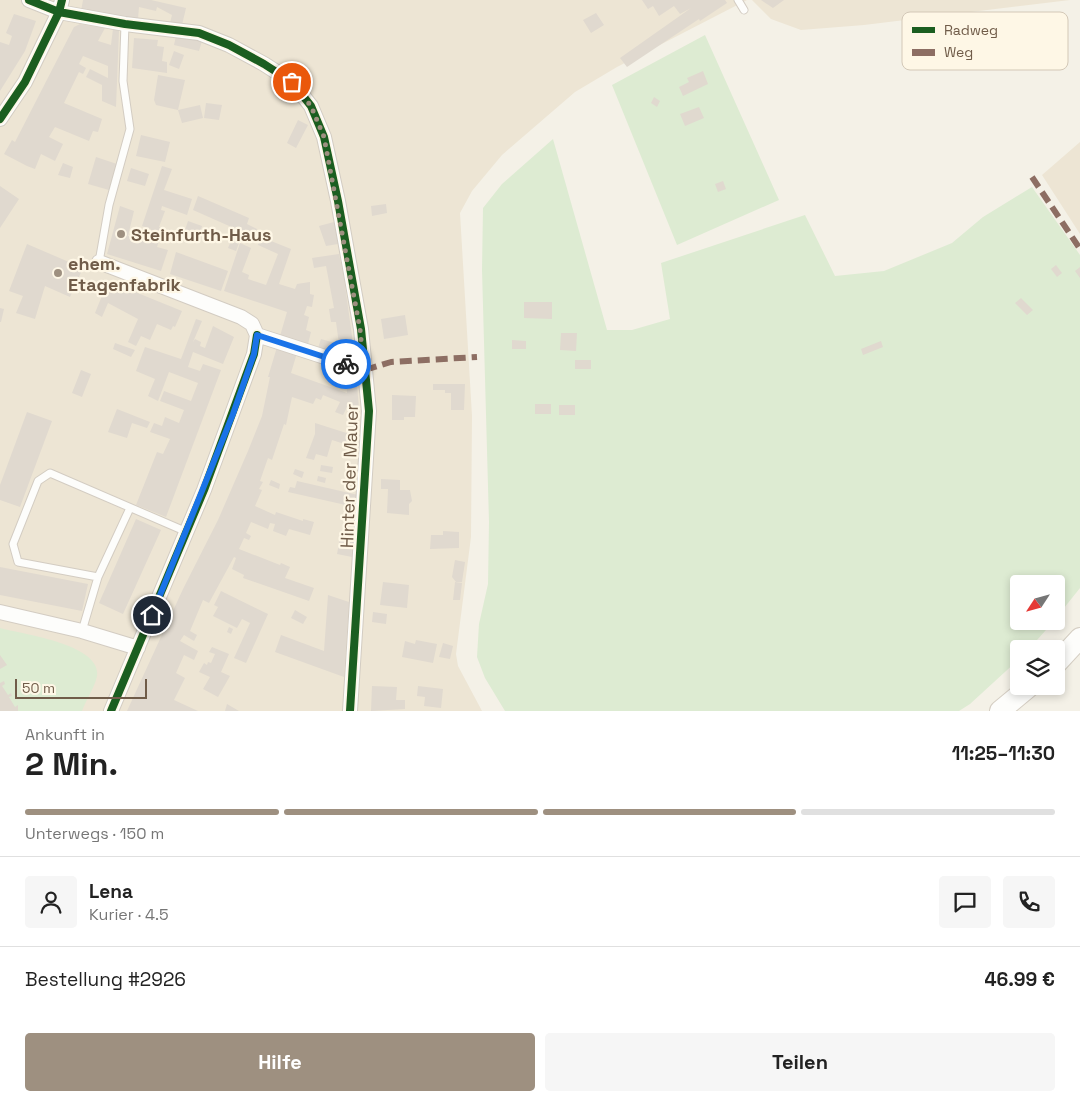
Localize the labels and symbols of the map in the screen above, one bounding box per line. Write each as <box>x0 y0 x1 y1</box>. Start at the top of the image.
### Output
legend <box>902 12 1068 70</box>
text: Radweg <box>944 21 998 39</box>
text: Weg <box>944 43 973 61</box>
pin <box>271 61 313 103</box>
place label: Steinfurth-Haus <box>131 223 271 246</box>
marker: Steinfurth-Haus <box>115 228 127 240</box>
place label: ehem. Etagenfabrik <box>68 252 181 296</box>
marker: ehem. Etagenfabrik <box>52 267 64 279</box>
courier <box>321 339 371 389</box>
street label: Hinter der Mauer <box>335 403 363 549</box>
north arrow <box>1010 575 1065 630</box>
pin <box>131 594 173 636</box>
scale bar <box>15 676 148 699</box>

